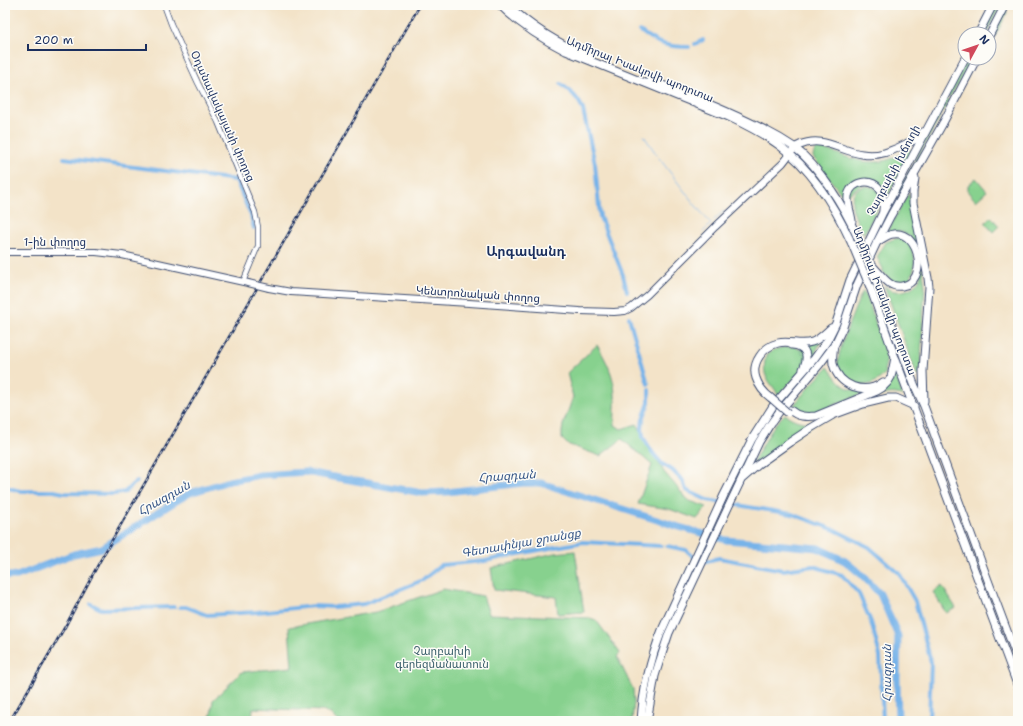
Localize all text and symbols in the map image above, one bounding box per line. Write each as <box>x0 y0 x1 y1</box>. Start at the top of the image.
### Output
scale bar <box>28 26 146 52</box>
north arrow <box>957 26 997 66</box>
text: 200 m <box>34 32 73 48</box>
text: N <box>976 32 993 48</box>
street label: Ադմիրալ Իսակովի պողոտա <box>564 33 716 106</box>
street label: Օդանավակայանի փողոց <box>187 48 258 184</box>
street label: Չարբախի խճուղի <box>863 122 924 218</box>
street label: Ադմիրալ Իսակովի պողոտա <box>849 225 920 377</box>
street label: 1-ին փողոց <box>24 235 86 250</box>
district label: Արգավանդ <box>486 243 567 260</box>
street label: Կենտրոնական փողոց <box>415 283 541 306</box>
water label: Հրազդան <box>478 466 537 486</box>
water label: Հրազդան <box>135 477 194 519</box>
water label: Գետափնյա ջրանցք <box>460 524 583 561</box>
water label: Հրազդան <box>879 643 895 702</box>
park label: Չարբախի գերեզմանատուն <box>395 644 489 672</box>

